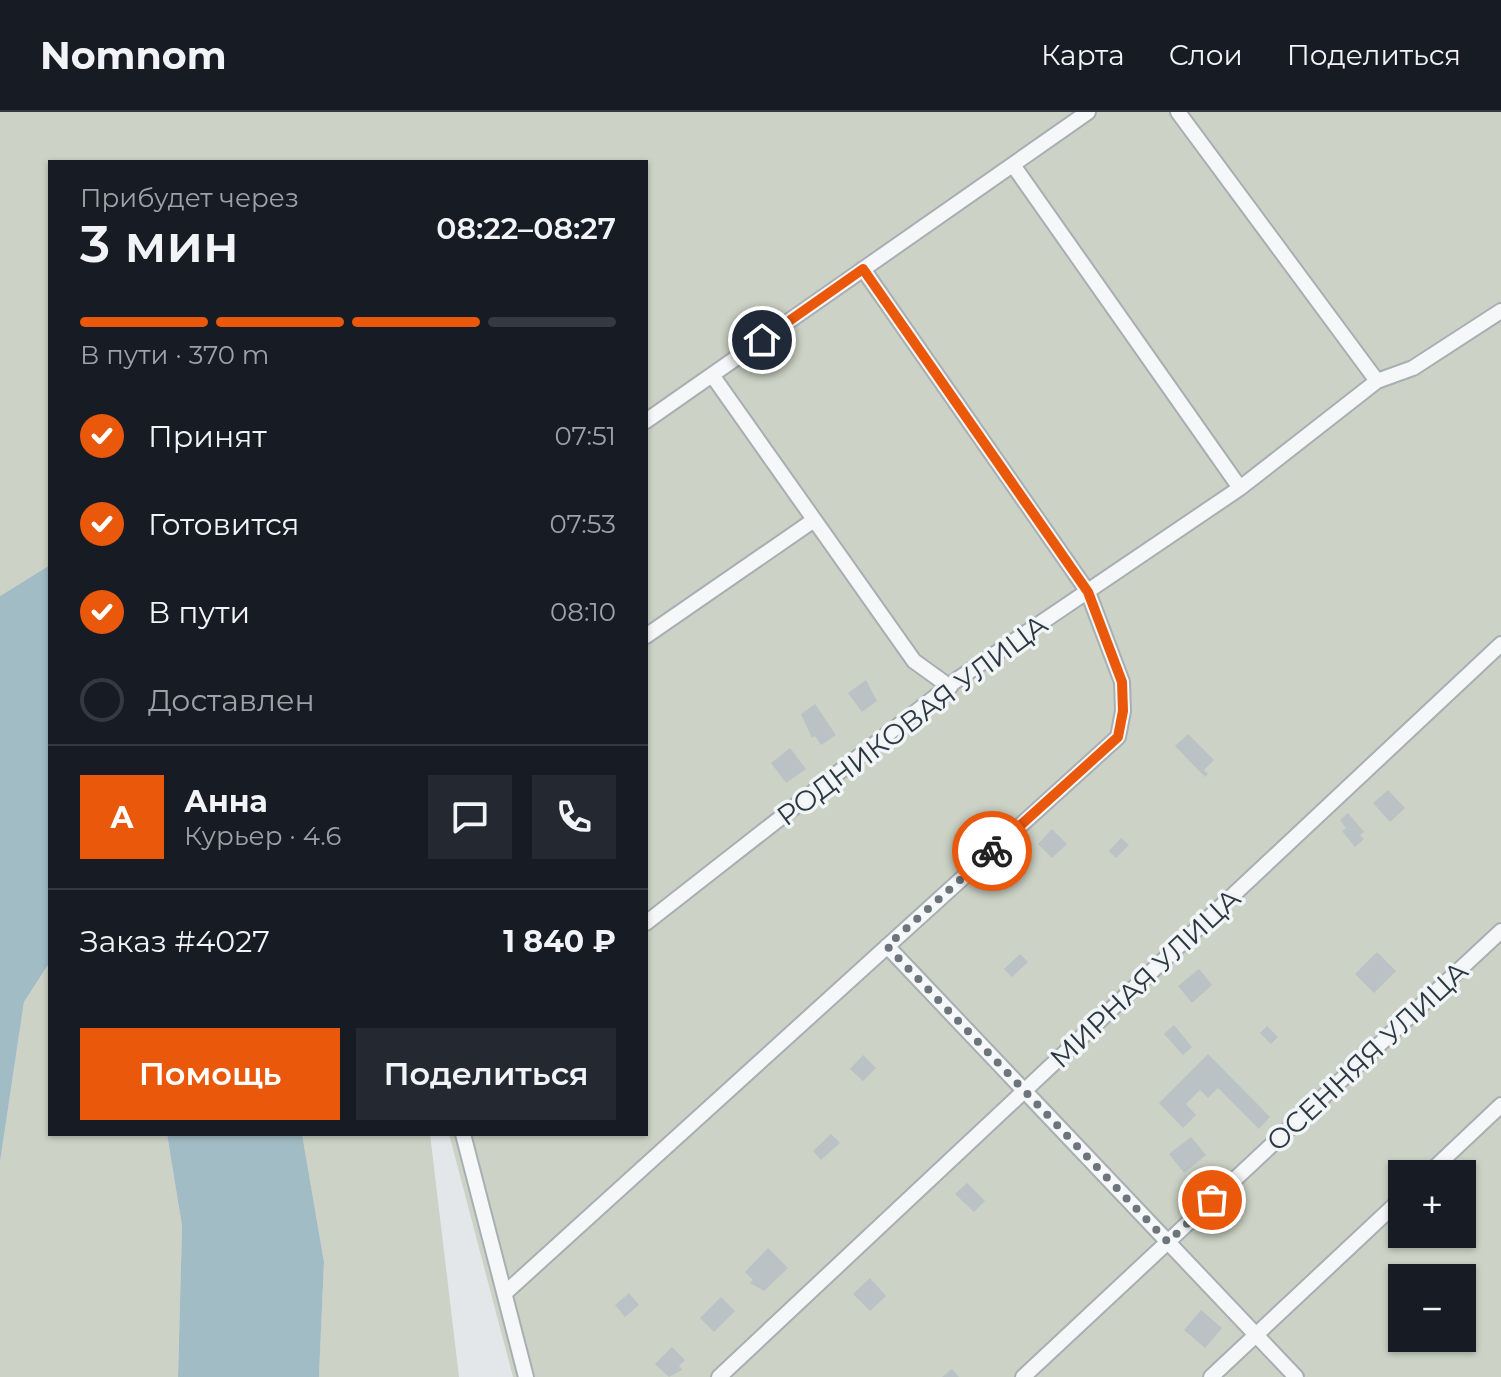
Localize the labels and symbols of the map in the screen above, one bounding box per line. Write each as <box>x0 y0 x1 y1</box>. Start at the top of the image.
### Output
pin <box>728 306 796 374</box>
street label: РОДНИКОВАЯ УЛИЦА <box>770 607 1054 833</box>
courier <box>952 811 1032 891</box>
street label: МИРНАЯ УЛИЦА <box>1043 881 1247 1075</box>
street label: ОСЕННЯЯ УЛИЦА <box>1259 954 1475 1158</box>
pin <box>1178 1166 1246 1234</box>

